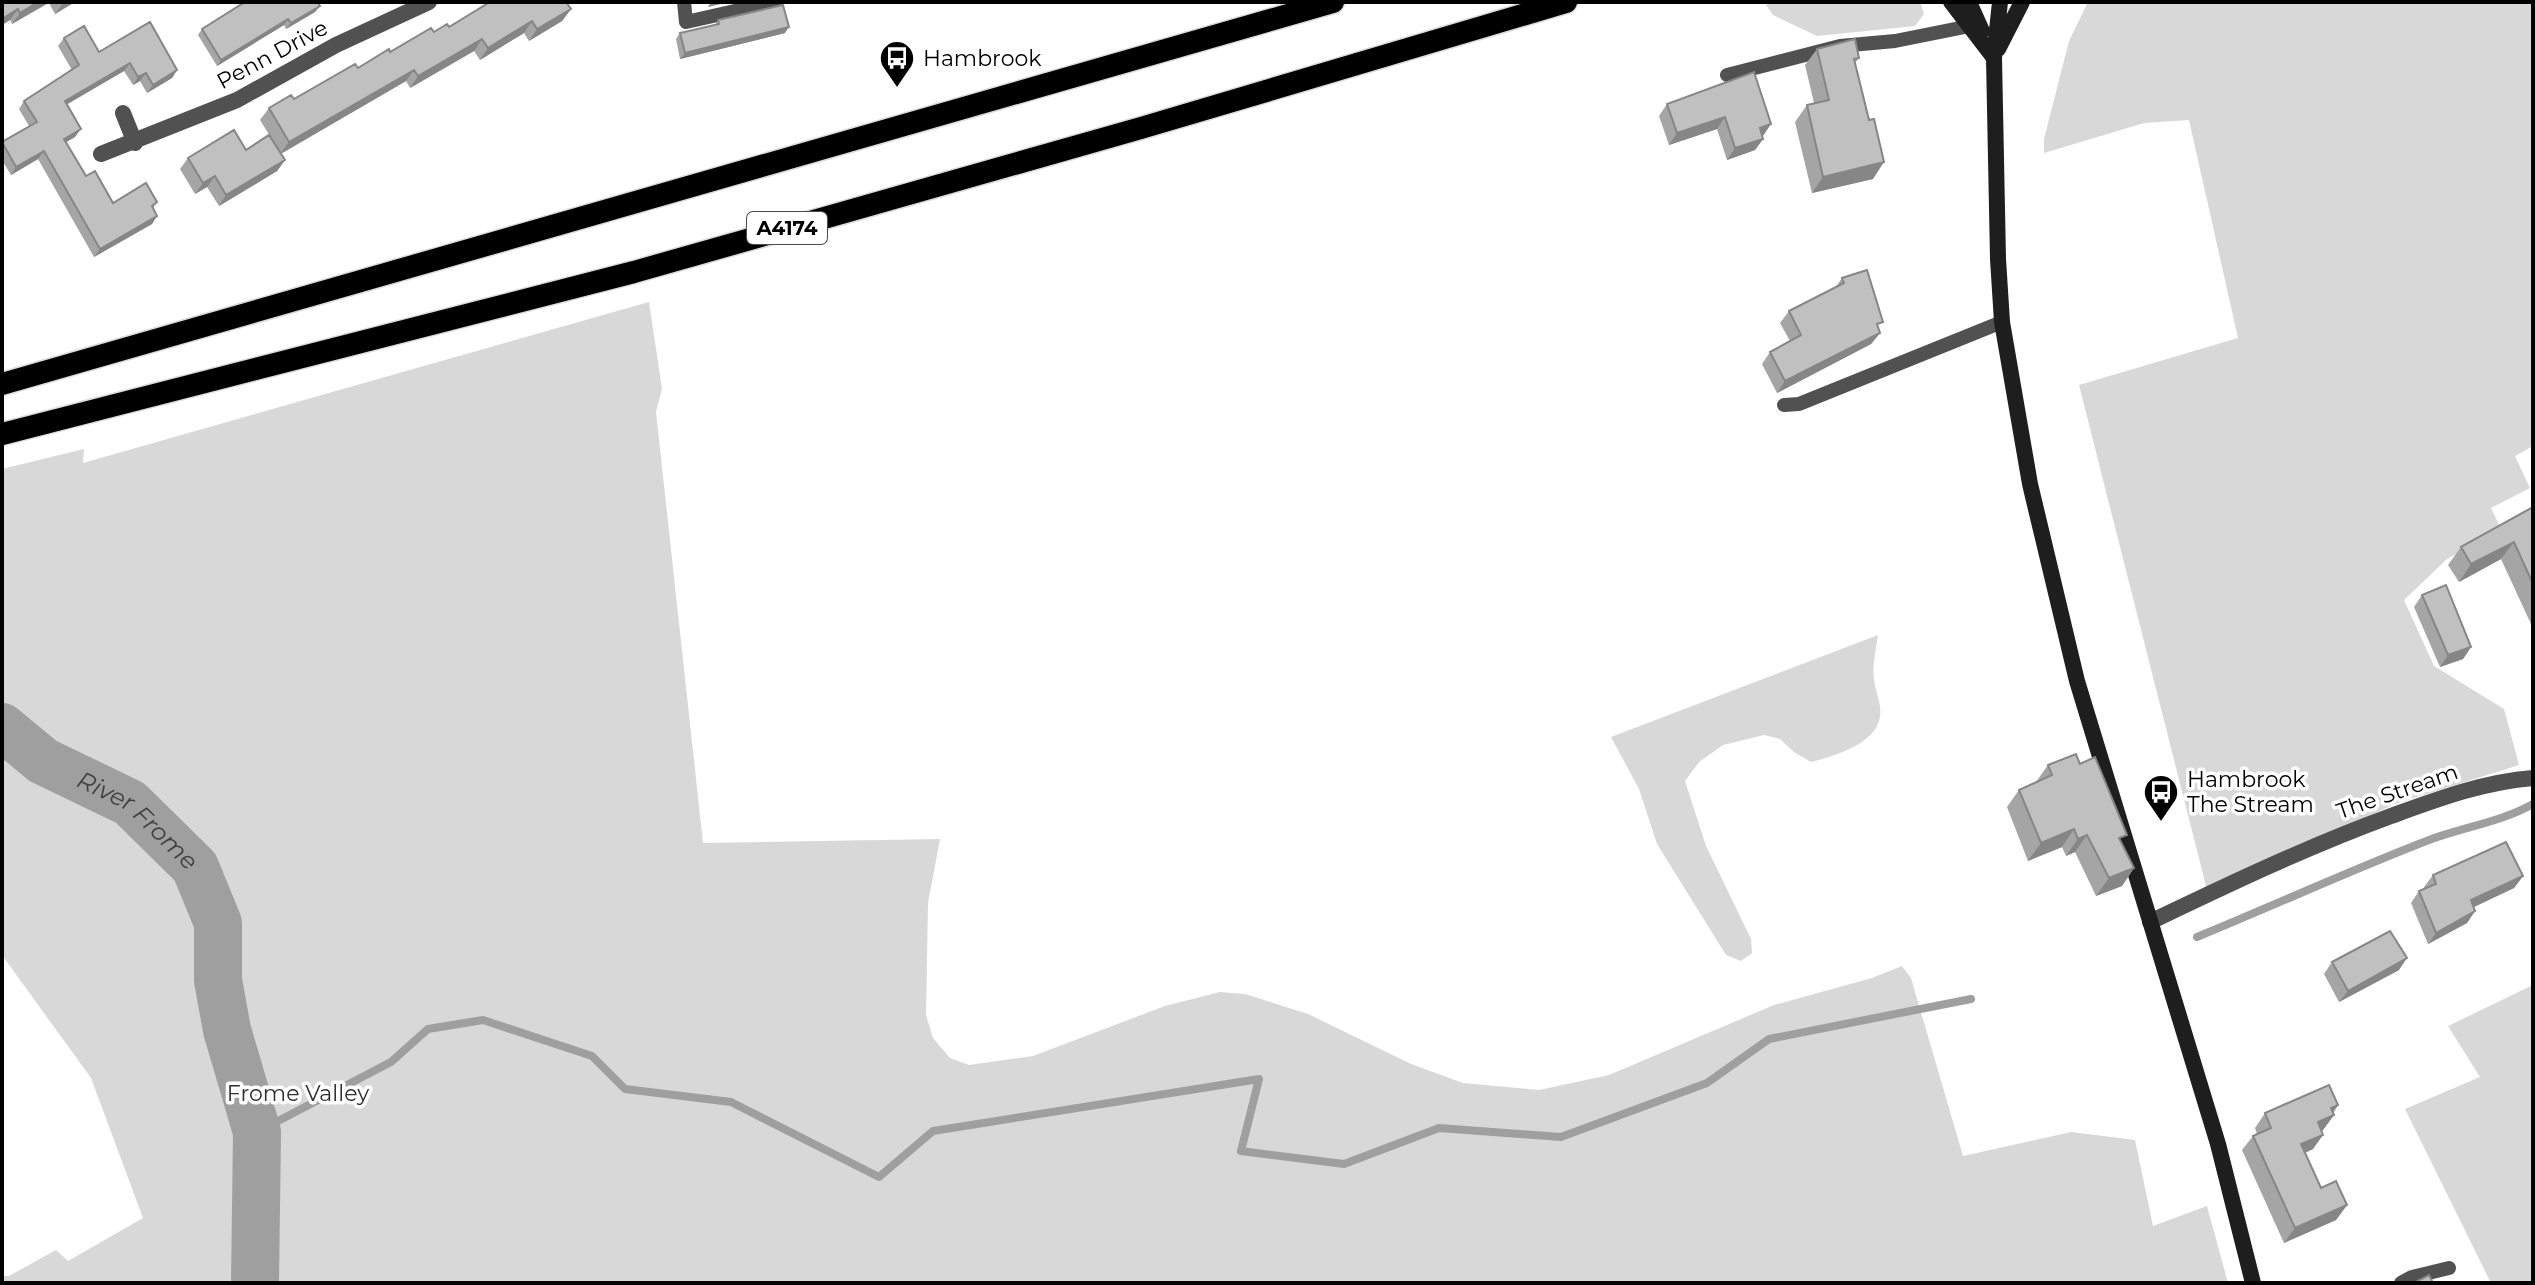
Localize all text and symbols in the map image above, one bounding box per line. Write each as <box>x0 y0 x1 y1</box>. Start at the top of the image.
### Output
street label: Penn Drive <box>212 14 332 95</box>
bus stop icon: Hambrook <box>878 39 916 89</box>
place label: Hambrook <box>923 45 1042 72</box>
road number: A4174 <box>747 212 827 244</box>
street label: The Stream <box>2333 758 2462 825</box>
water label: River Frome <box>73 765 204 876</box>
place label: Hambrook The Stream <box>2187 766 2314 818</box>
bus stop icon: Hambrook The Stream <box>2142 773 2180 823</box>
park label: Frome Valley <box>227 1080 369 1107</box>

